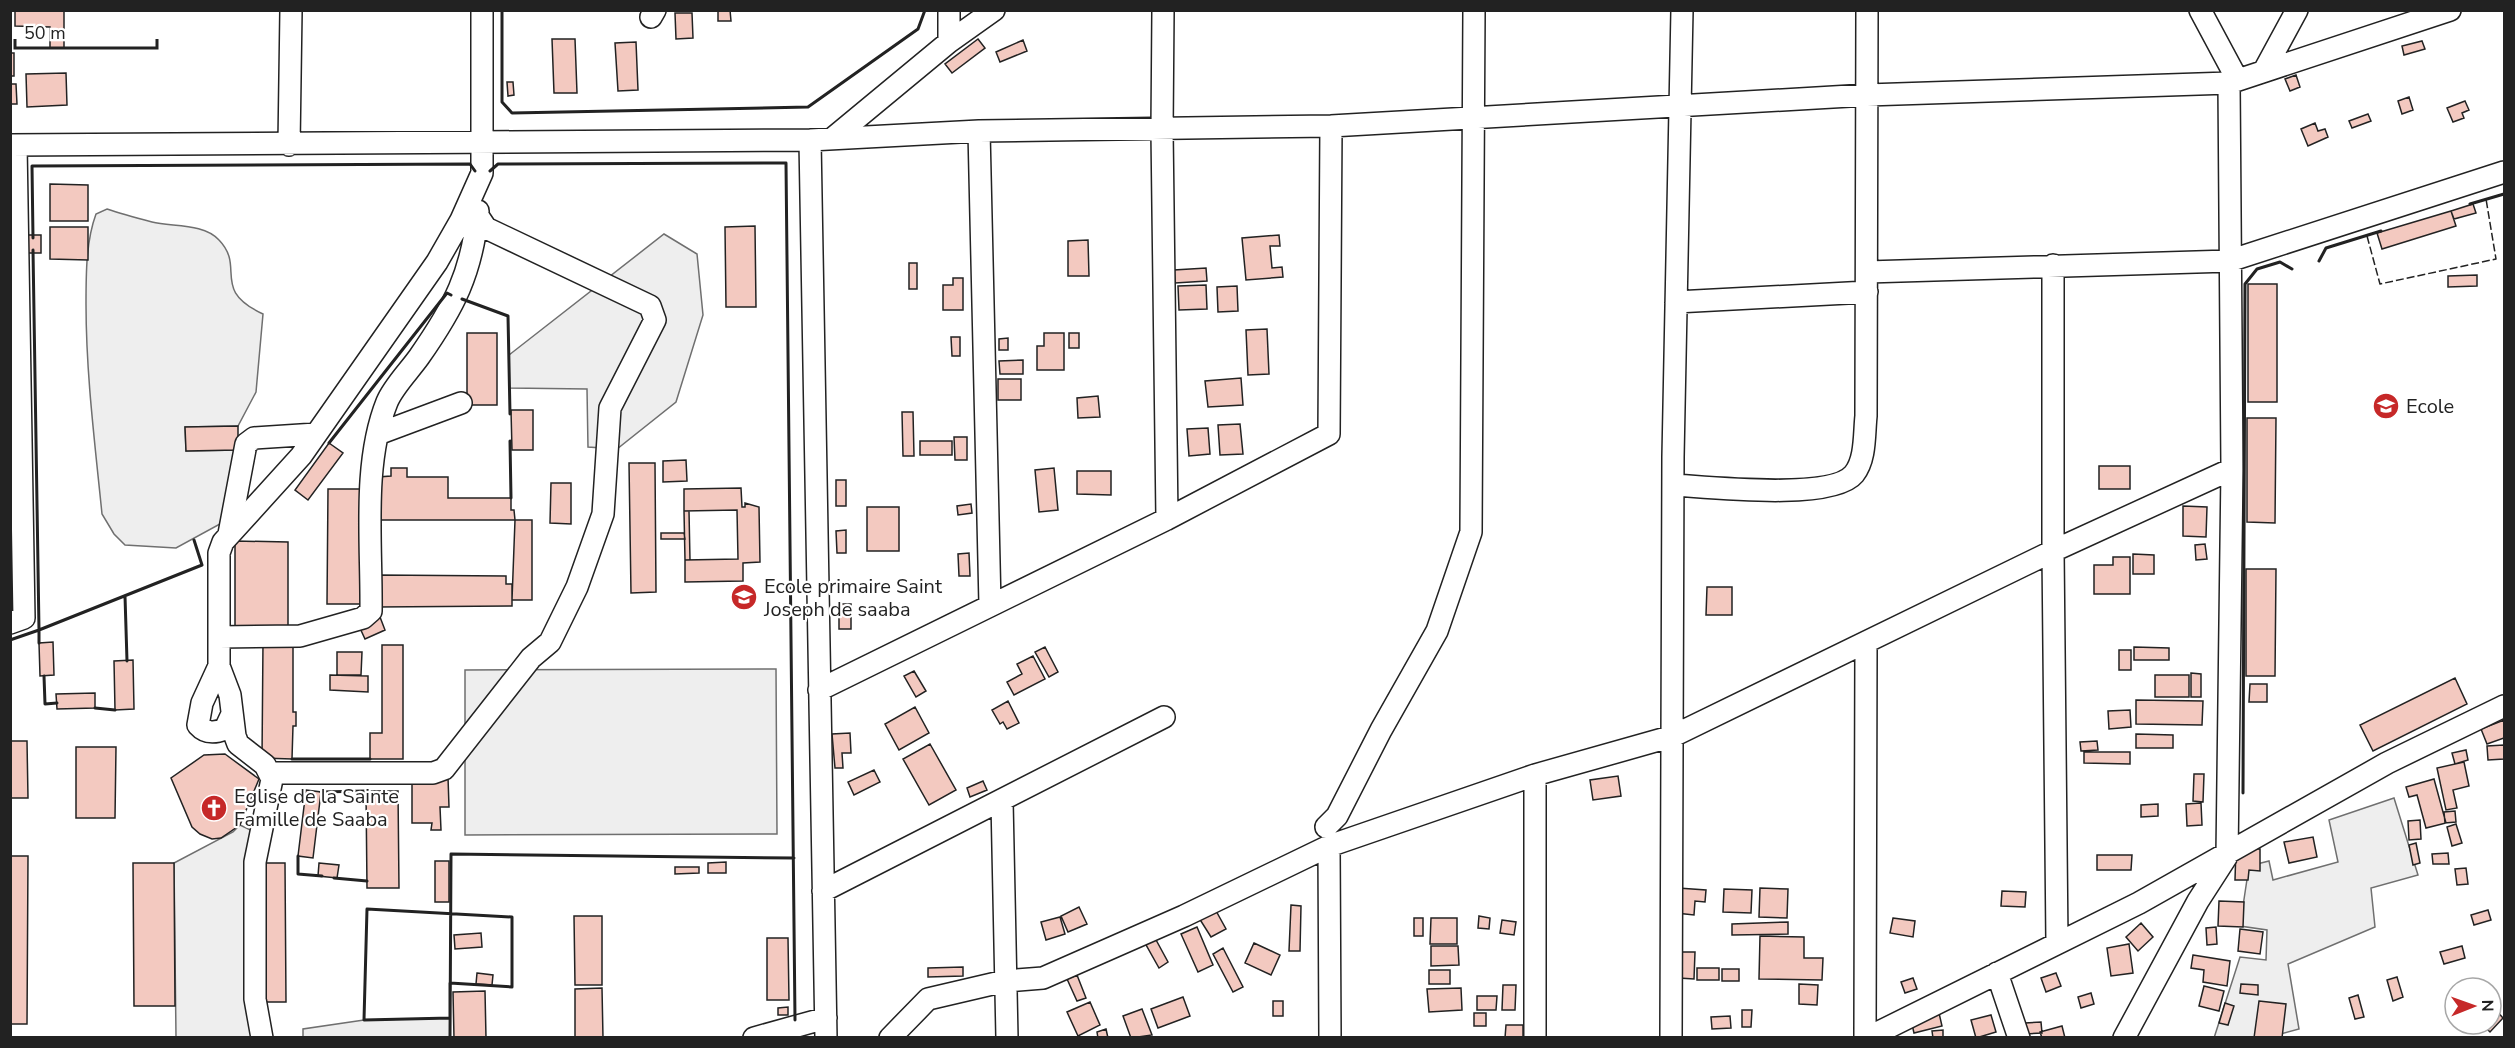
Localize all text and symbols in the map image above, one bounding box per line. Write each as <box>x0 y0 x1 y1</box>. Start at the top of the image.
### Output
scale bar <box>15 12 158 50</box>
text: 50 m <box>24 21 66 45</box>
school or university icon: Ecole <box>2371 391 2401 421</box>
place label: Ecole <box>2406 393 2454 420</box>
place label: Ecole primaire Saint Joseph de saaba <box>763 573 943 623</box>
school or university icon: Ecole primaire Saint Joseph de saaba <box>729 582 759 612</box>
place label: Eglise de la Sainte Famille de Saaba <box>234 783 399 833</box>
church icon: Eglise de la Sainte Famille de Saaba <box>199 793 229 823</box>
north arrow <box>2443 976 2503 1036</box>
text: N <box>2476 1000 2498 1012</box>

